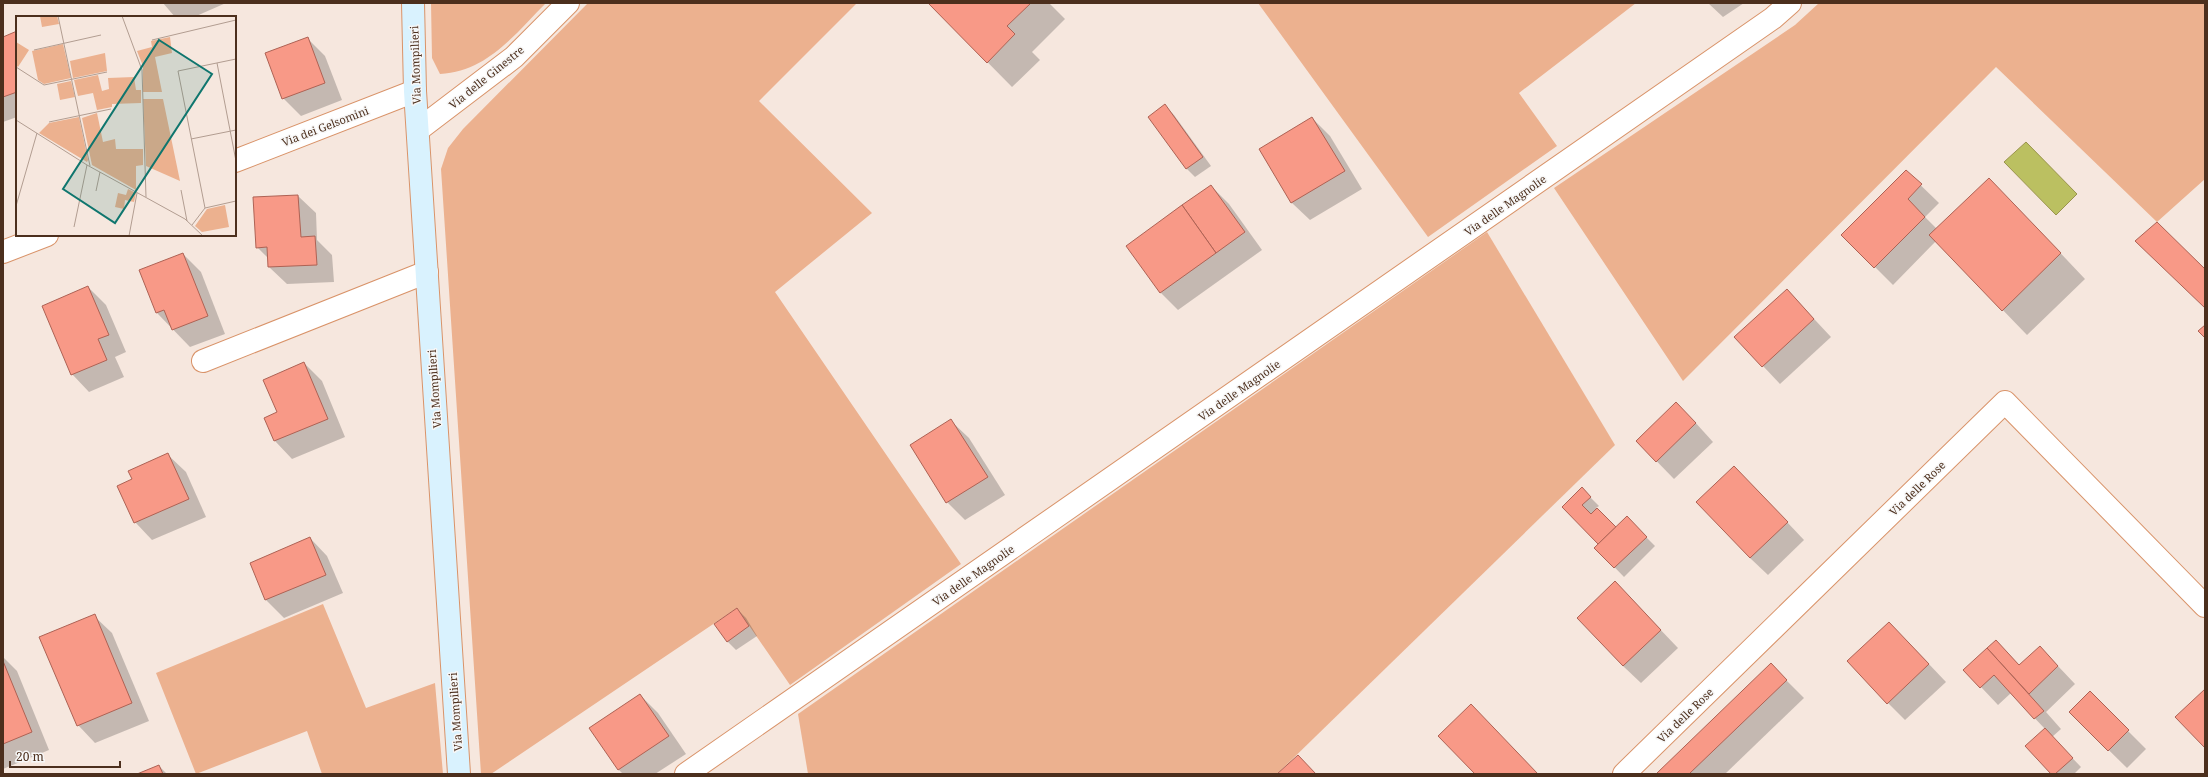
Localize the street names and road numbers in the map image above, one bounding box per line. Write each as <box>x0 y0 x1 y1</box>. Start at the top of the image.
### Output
street label: Via Mompilieri <box>406 25 424 105</box>
street label: Via delle Ginestre <box>445 42 527 112</box>
street label: Via dei Gelsomini <box>279 102 371 149</box>
street label: Via delle Magnolie <box>1461 171 1549 239</box>
street label: Via Mompilieri <box>424 349 444 429</box>
street label: Via delle Magnolie <box>1195 356 1283 424</box>
street label: Via delle Rose <box>1886 457 1948 519</box>
street label: Via delle Magnolie <box>929 541 1017 609</box>
street label: Via Mompilieri <box>445 672 465 752</box>
street label: Via delle Rose <box>1654 684 1716 746</box>

